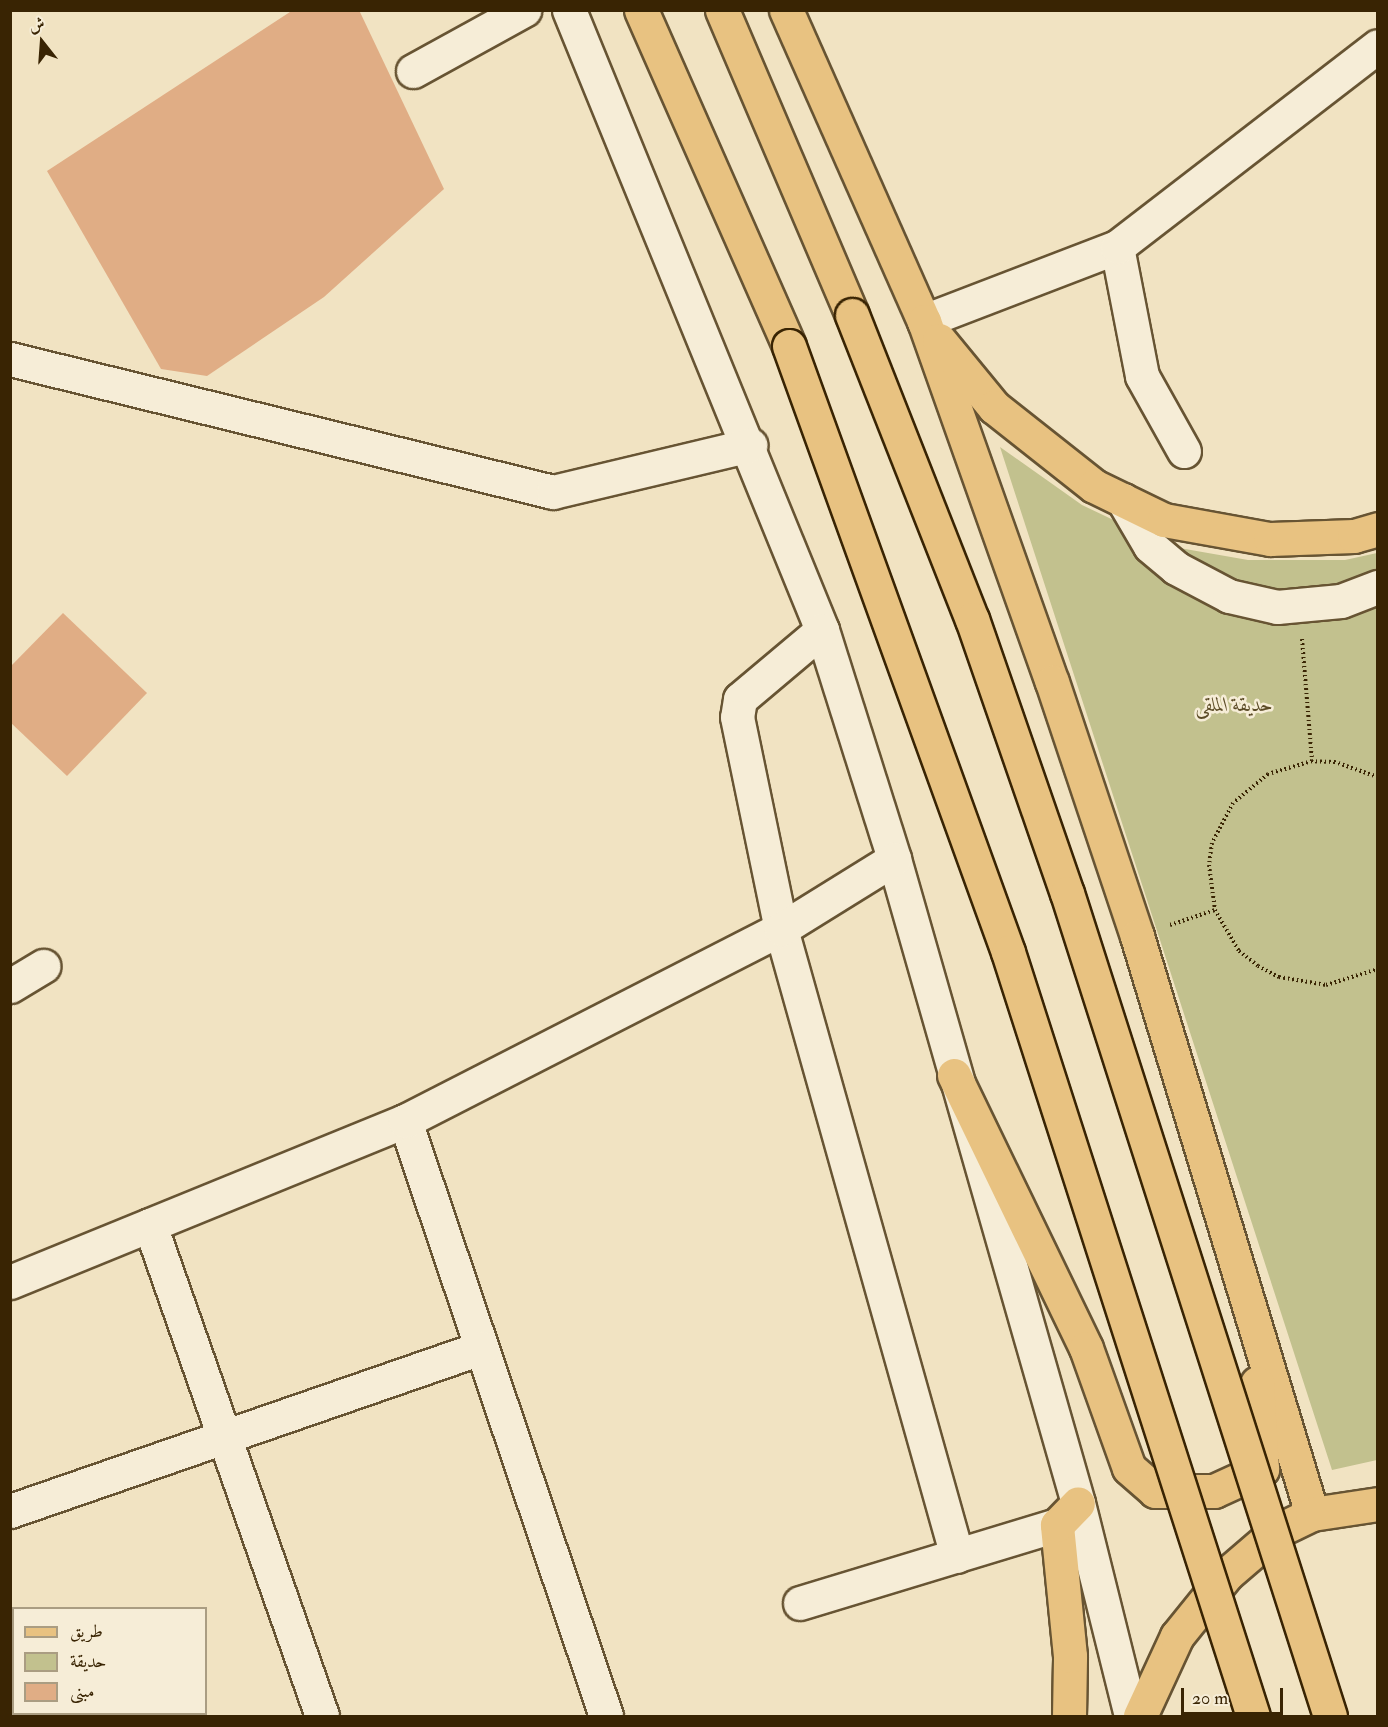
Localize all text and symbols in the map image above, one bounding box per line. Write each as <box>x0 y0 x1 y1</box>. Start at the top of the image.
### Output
north arrow <box>12 12 72 72</box>
text: ش <box>26 13 47 37</box>
park label: حديقة الملقى <box>1195 692 1273 716</box>
legend <box>12 1607 207 1715</box>
text: طريق <box>70 1620 103 1643</box>
text: حديقة <box>70 1650 106 1673</box>
scale bar <box>1184 1676 1286 1714</box>
text: مبنى <box>70 1680 95 1703</box>
text: 20 m <box>1192 1687 1228 1710</box>

